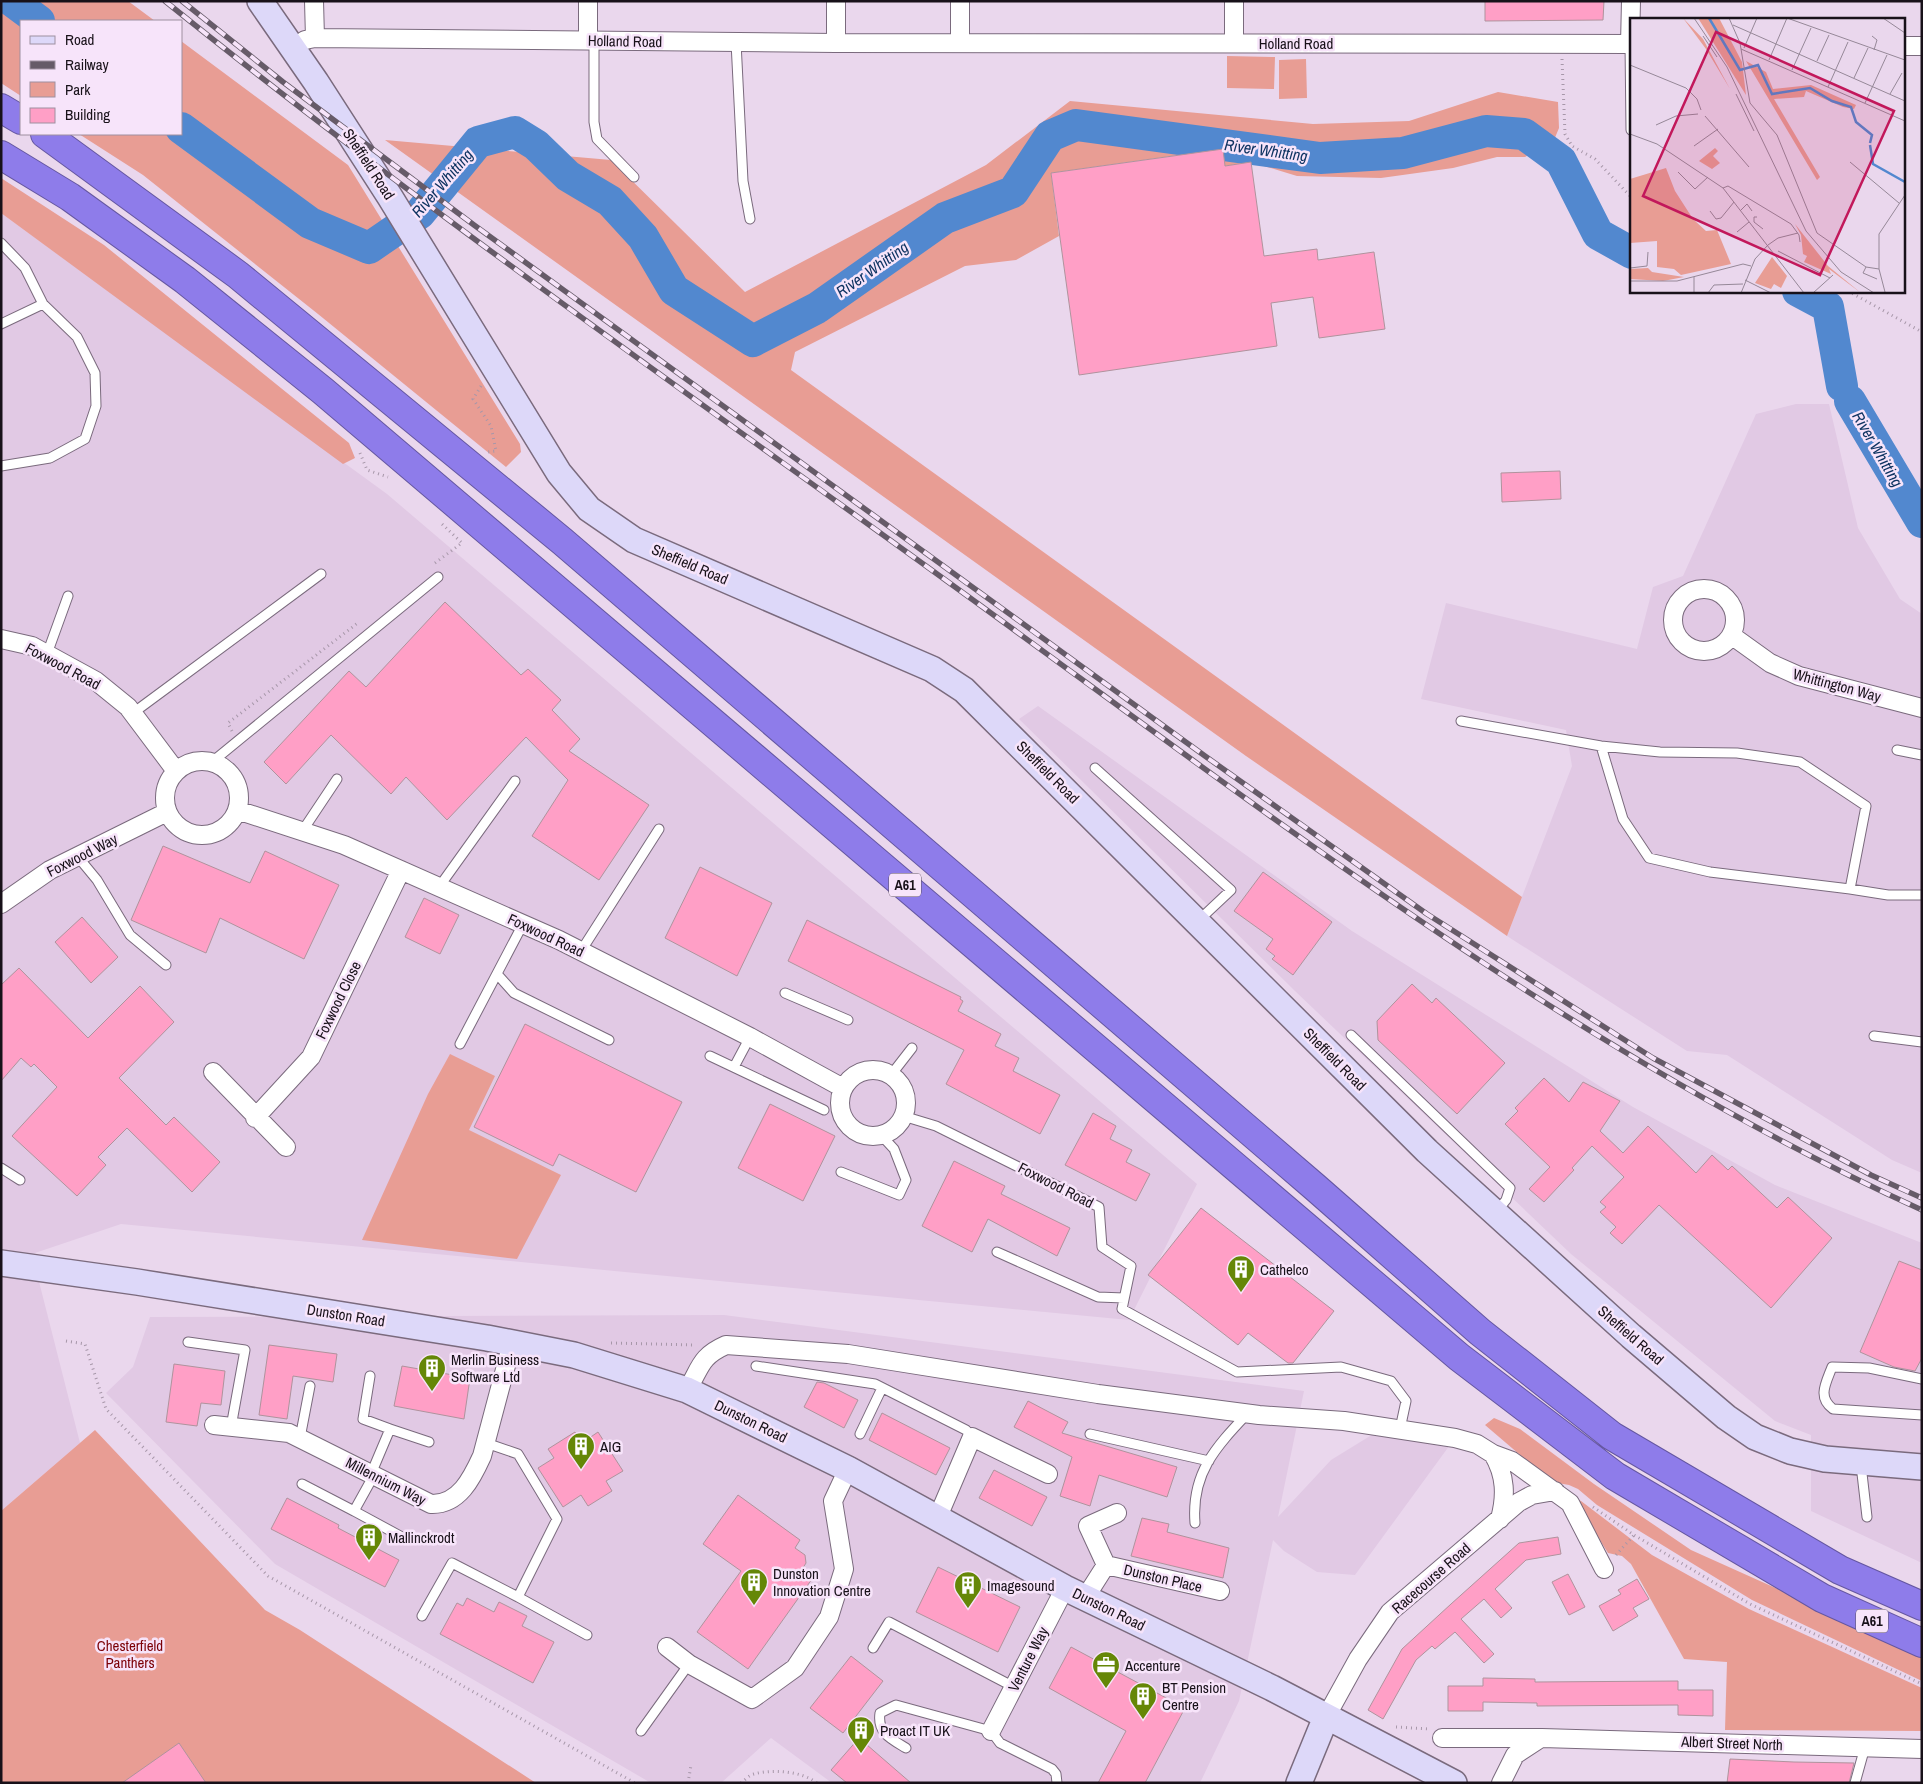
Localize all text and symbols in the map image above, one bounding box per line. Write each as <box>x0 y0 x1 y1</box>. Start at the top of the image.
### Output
inset map <box>1630 18 1906 292</box>
legend <box>20 20 182 135</box>
text: Road <box>65 29 94 50</box>
street label: Holland Road <box>588 30 662 52</box>
street label: Holland Road <box>1259 33 1333 54</box>
text: Railway <box>65 54 110 75</box>
text: Park <box>65 79 91 100</box>
text: Building <box>65 104 110 125</box>
street label: Sheffield Road <box>338 124 400 204</box>
water label: River Whitting <box>1223 133 1309 167</box>
water label: River Whitting <box>406 144 478 222</box>
water label: River Whitting <box>831 236 913 302</box>
water label: River Whitting <box>1848 407 1908 491</box>
street label: Sheffield Road <box>649 538 731 590</box>
street label: Foxwood Road <box>22 637 104 695</box>
street label: Whittington Way <box>1791 663 1884 707</box>
street label: Sheffield Road <box>1012 736 1084 808</box>
street label: Foxwood Way <box>43 828 122 882</box>
road number: A61 <box>889 874 921 896</box>
street label: Foxwood Road <box>504 908 588 962</box>
street label: Foxwood Close <box>310 957 366 1042</box>
street label: Sheffield Road <box>1299 1023 1371 1095</box>
street label: Foxwood Road <box>1015 1157 1097 1213</box>
building icon: Cathelco <box>1226 1254 1256 1293</box>
place label: Cathelco <box>1260 1259 1309 1280</box>
street label: Dunston Road <box>306 1298 386 1332</box>
street label: Sheffield Road <box>1593 1300 1669 1370</box>
place label: Merlin Business Software Ltd <box>451 1349 539 1387</box>
building icon: Merlin Business Software Ltd <box>417 1353 447 1392</box>
street label: Dunston Road <box>711 1394 791 1448</box>
building icon: AIG <box>566 1431 596 1470</box>
place label: AIG <box>599 1436 621 1457</box>
street label: Millennium Way <box>342 1452 431 1511</box>
building icon: Mallinckrodt <box>354 1522 384 1561</box>
place label: Mallinckrodt <box>388 1527 455 1548</box>
street label: Racecourse Road <box>1387 1538 1475 1618</box>
street label: Dunston Place <box>1122 1559 1204 1597</box>
place label: Dunston Innovation Centre <box>773 1563 871 1601</box>
building icon: Dunston Innovation Centre <box>739 1567 769 1606</box>
building icon: Imagesound <box>953 1570 983 1609</box>
place label: Imagesound <box>987 1575 1055 1596</box>
street label: Dunston Road <box>1069 1582 1149 1636</box>
road number: A61 <box>1856 1610 1888 1632</box>
street label: Venture Way <box>1003 1622 1054 1695</box>
park label: Chesterfield Panthers <box>97 1635 163 1673</box>
office icon: Accenture <box>1091 1650 1121 1689</box>
place label: Accenture <box>1124 1655 1181 1676</box>
place label: BT Pension Centre <box>1162 1677 1226 1715</box>
building icon: BT Pension Centre <box>1128 1681 1158 1720</box>
building icon: Proact IT UK <box>846 1715 876 1754</box>
place label: Proact IT UK <box>880 1720 951 1741</box>
street label: Albert Street North <box>1680 1731 1783 1755</box>

